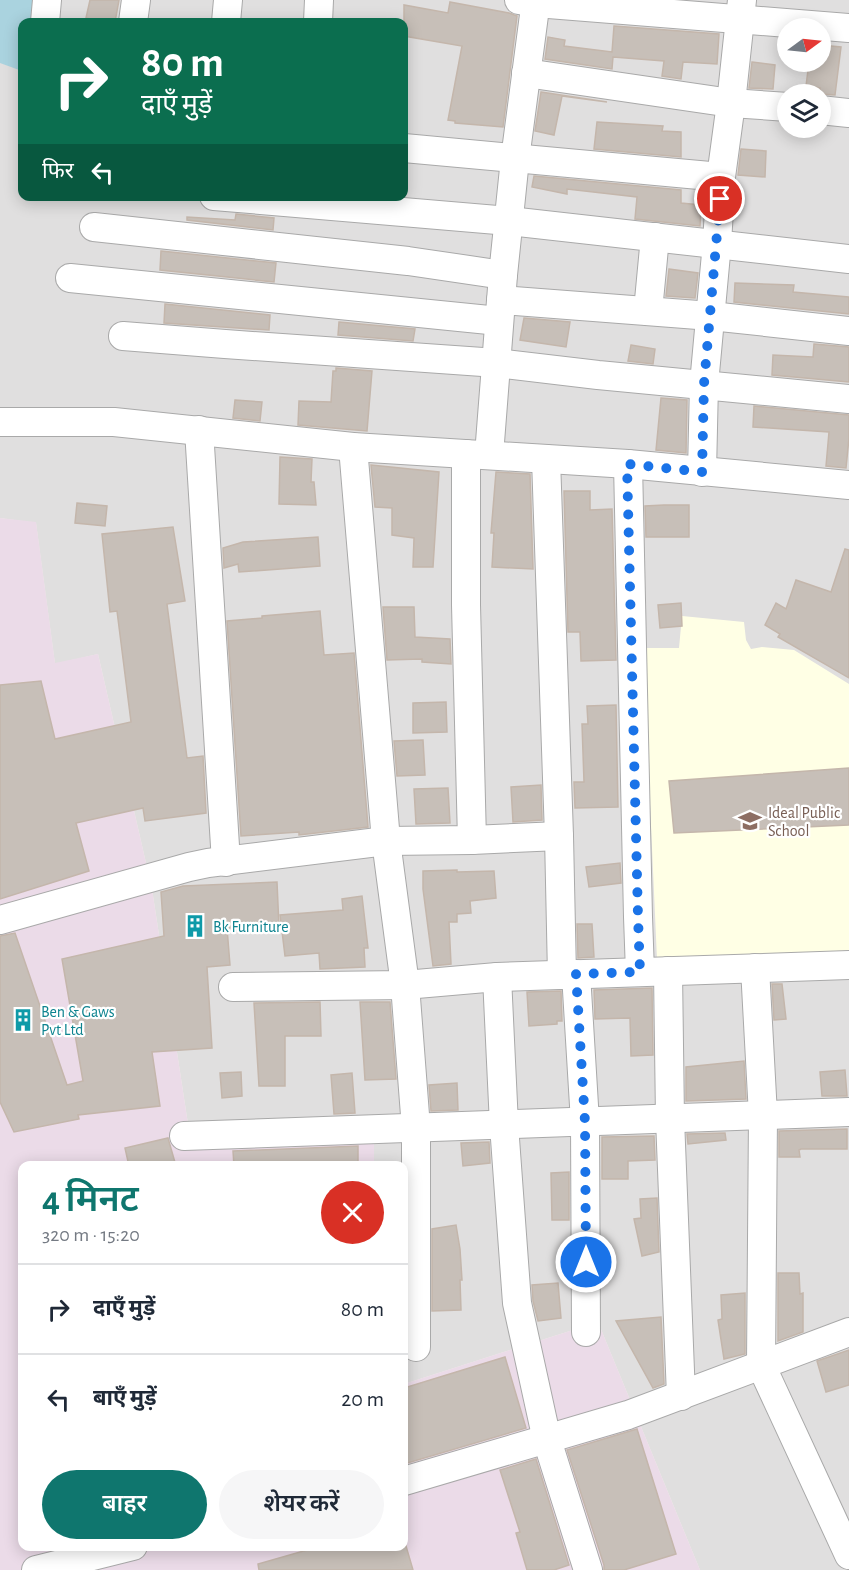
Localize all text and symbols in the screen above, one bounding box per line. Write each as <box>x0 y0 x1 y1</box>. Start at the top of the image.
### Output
north arrow <box>777 18 831 72</box>
map controls <box>777 18 831 138</box>
icon: right <box>42 42 120 120</box>
text: 80 m <box>141 42 224 84</box>
button: layers <box>777 84 831 138</box>
text: दाएँ मुड़ें <box>141 91 212 118</box>
icon: left <box>86 156 119 189</box>
text: फिर <box>42 160 74 182</box>
pin <box>694 173 745 224</box>
icon: arrive <box>703 182 736 215</box>
place label: Ideal Public School <box>768 805 840 839</box>
school or university icon: Ideal Public School <box>737 808 763 834</box>
building icon: Bk Furniture <box>182 913 208 939</box>
place label: Bk Furniture <box>213 919 289 935</box>
place label: Ben & Gaws Pvt Ltd <box>41 1004 115 1038</box>
building icon: Ben & Gaws Pvt Ltd <box>10 1007 36 1033</box>
button: close <box>321 1181 384 1244</box>
text: 4 मिनट <box>42 1182 139 1218</box>
text: 320 m · 15:20 <box>42 1225 140 1245</box>
position arrow <box>554 1230 618 1294</box>
icon: right <box>42 1293 75 1326</box>
text: दाएँ मुड़ें <box>93 1297 155 1319</box>
text: 80 m <box>341 1298 384 1320</box>
icon: left <box>42 1383 75 1416</box>
text: बाएँ मुड़ें <box>93 1387 157 1409</box>
text: 20 m <box>341 1388 384 1410</box>
button: बाहर <box>42 1470 207 1539</box>
button: शेयर करें <box>219 1470 384 1539</box>

